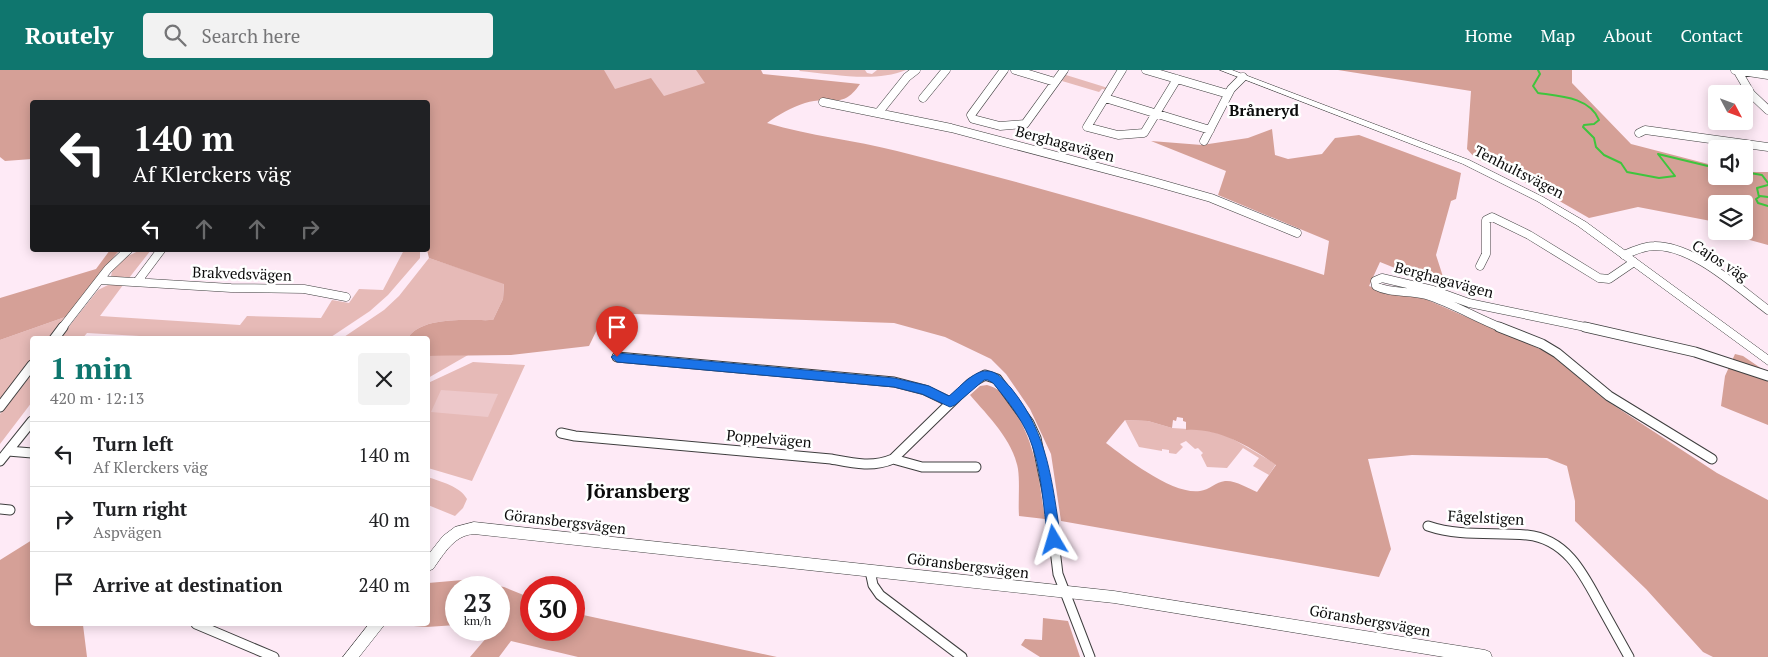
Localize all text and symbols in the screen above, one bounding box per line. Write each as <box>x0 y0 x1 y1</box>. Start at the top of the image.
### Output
search box <box>143 13 493 58</box>
text: Routely <box>25 19 113 51</box>
icon: search <box>161 21 189 49</box>
text: Search here <box>201 23 300 48</box>
text: Home <box>1465 23 1512 47</box>
text: Map <box>1540 23 1575 47</box>
text: About <box>1603 23 1652 47</box>
text: Contact <box>1680 23 1743 47</box>
north arrow <box>1708 85 1752 130</box>
map controls <box>1708 85 1753 240</box>
district label: Bråneryd <box>1229 99 1299 121</box>
text: 140 m <box>133 115 234 161</box>
icon: left <box>50 120 115 185</box>
street label: Berghagavägen <box>1014 120 1117 166</box>
street label: Tenhultsvägen <box>1471 140 1568 202</box>
button: sound <box>1708 140 1753 185</box>
text: Af Klerckers väg <box>133 159 291 188</box>
button: layers <box>1708 195 1753 240</box>
icon: left <box>137 215 165 243</box>
icon: ahead <box>190 215 218 243</box>
icon: ahead <box>243 215 271 243</box>
icon: right <box>296 215 324 243</box>
street label: Cajos väg <box>1689 235 1753 286</box>
street label: Berghagavägen <box>1393 256 1496 302</box>
street label: Brakvedsvägen <box>192 261 292 285</box>
pin <box>596 306 638 357</box>
icon: arrive <box>603 313 631 341</box>
text: 1 min <box>50 348 132 388</box>
button: close <box>358 353 410 405</box>
text: 420 m · 12:13 <box>50 387 144 409</box>
street label: Poppelvägen <box>726 424 813 452</box>
text: Turn left <box>93 431 174 456</box>
icon: left <box>50 440 78 468</box>
text: 140 m <box>359 442 410 467</box>
text: Af Klerckers väg <box>93 456 208 478</box>
district label: Jöransberg <box>586 477 690 504</box>
text: Turn right <box>93 496 187 521</box>
street label: Göransbergsvägen <box>503 504 627 538</box>
icon: right <box>50 505 78 533</box>
street label: Fågelstigen <box>1447 505 1525 529</box>
text: 40 m <box>369 507 410 532</box>
position arrow <box>1027 513 1079 565</box>
text: Aspvägen <box>93 521 162 543</box>
street label: Göransbergsvägen <box>906 548 1030 582</box>
icon: arrive <box>50 570 78 598</box>
text: Arrive at destination <box>93 572 282 597</box>
text: 240 m <box>359 572 410 597</box>
speed limit sign: 30 <box>520 576 585 641</box>
text: 23 <box>463 586 492 619</box>
street label: Göransbergsvägen <box>1308 600 1432 641</box>
text: km/h <box>464 613 491 628</box>

